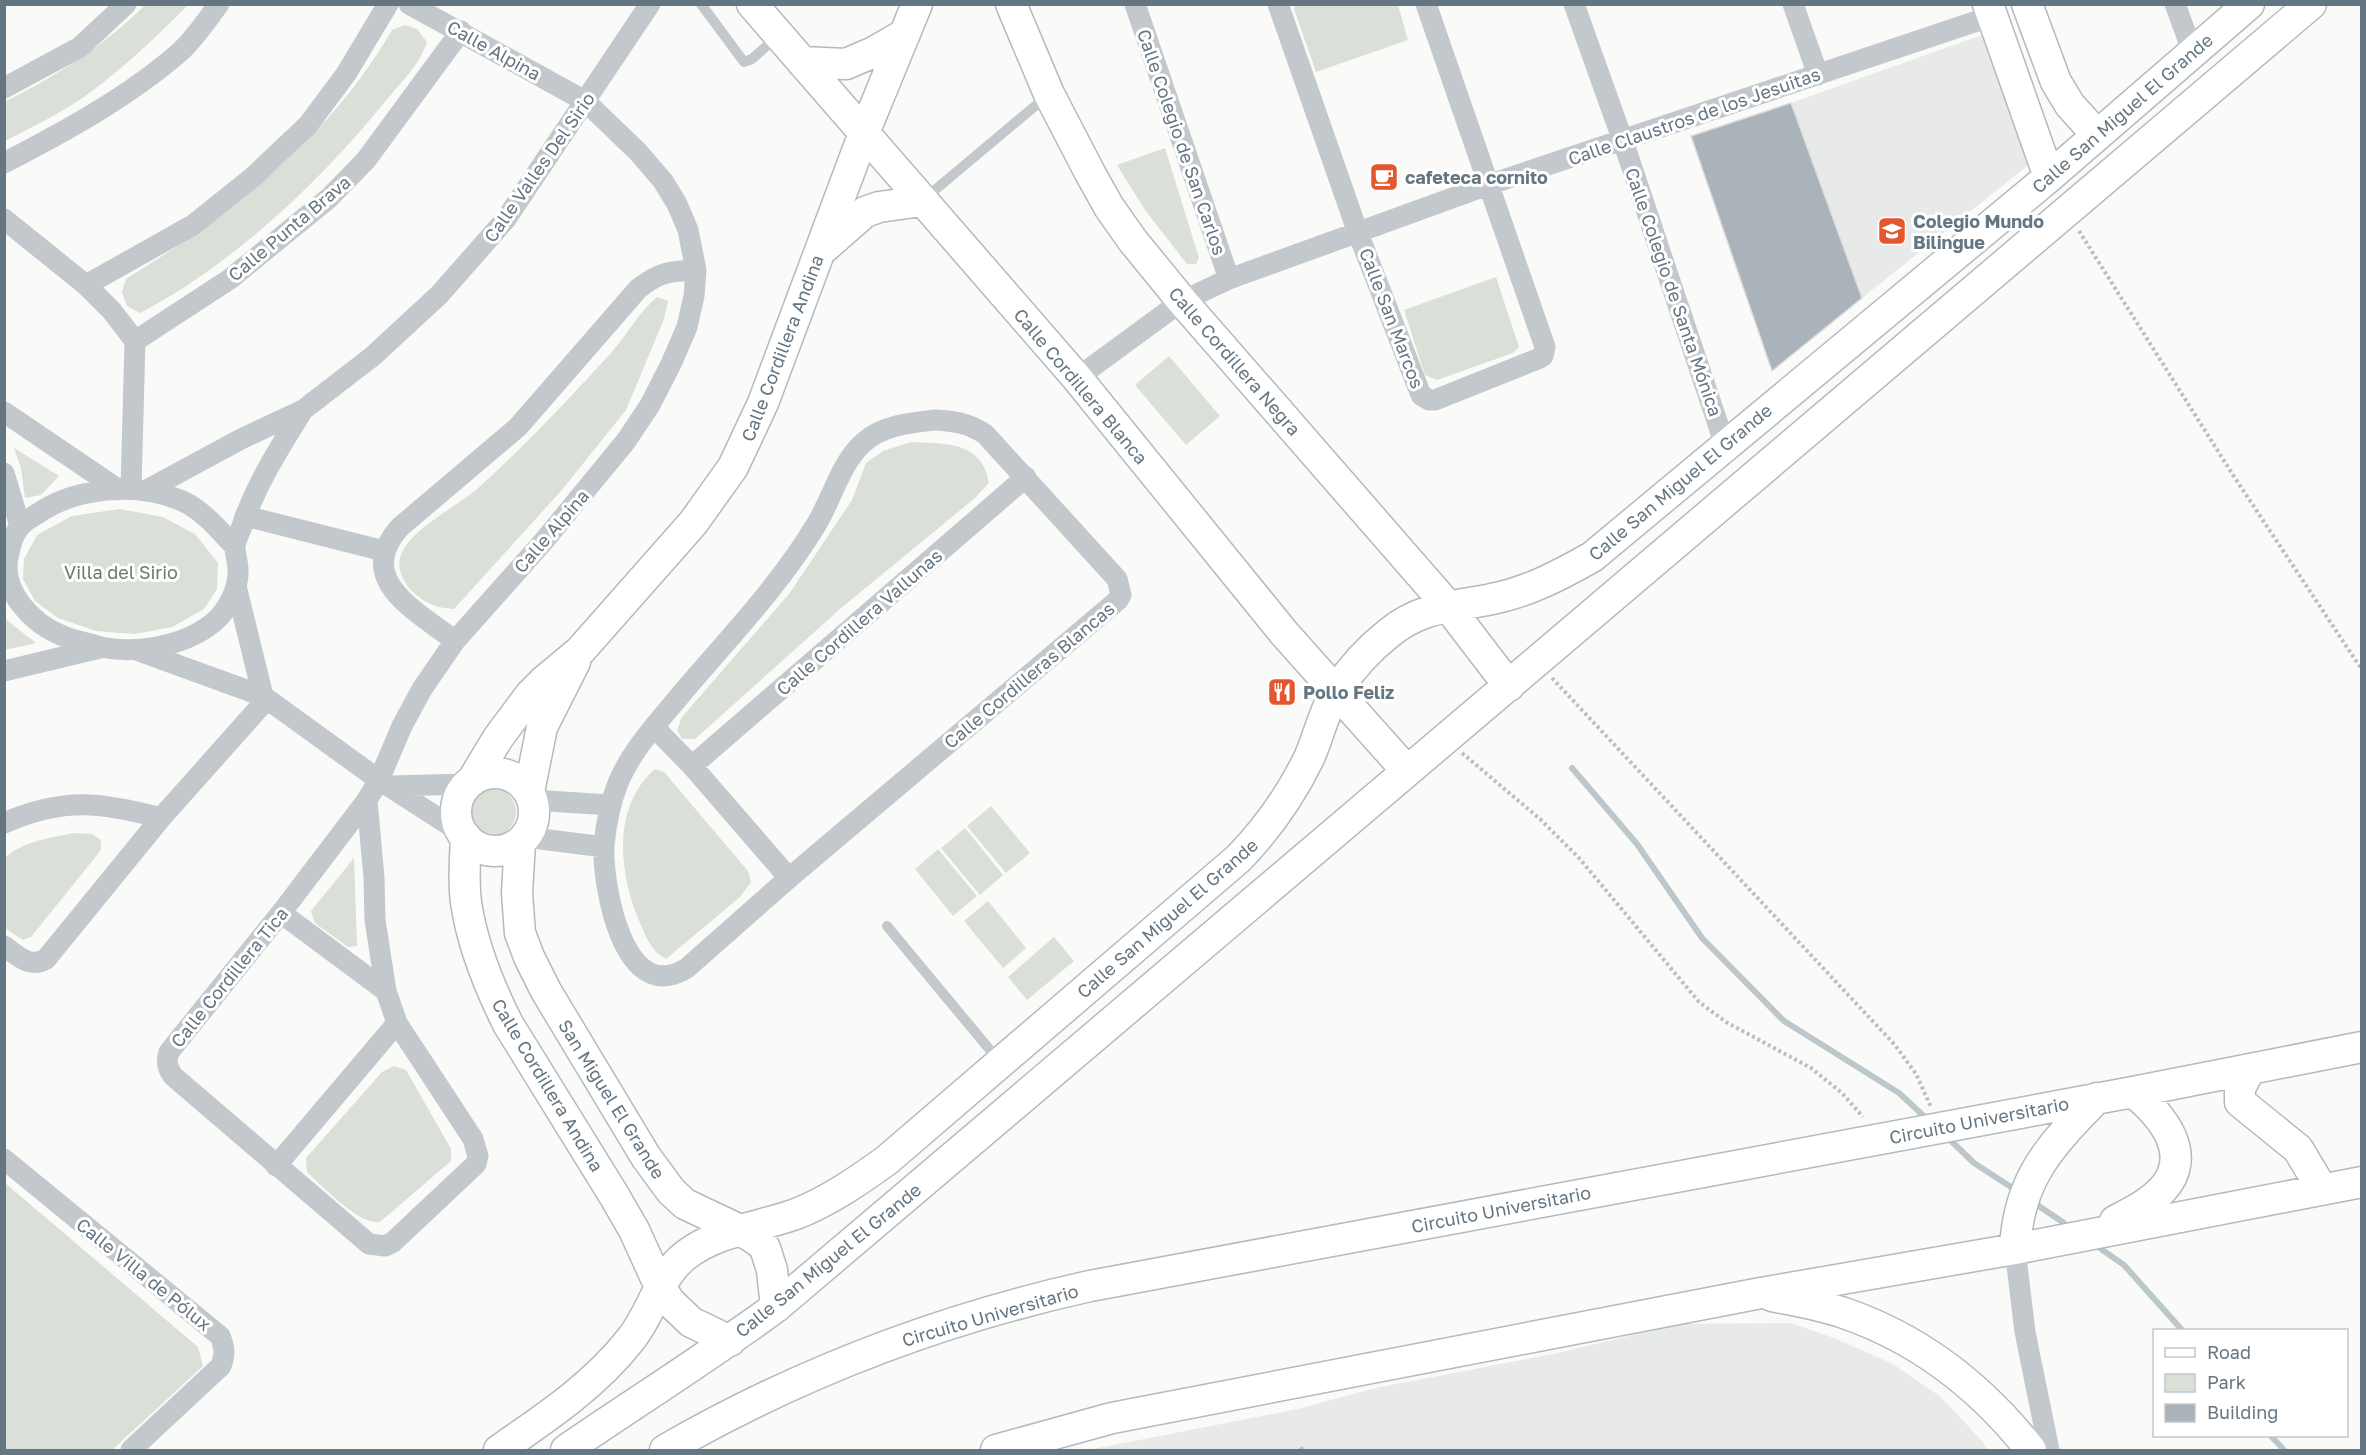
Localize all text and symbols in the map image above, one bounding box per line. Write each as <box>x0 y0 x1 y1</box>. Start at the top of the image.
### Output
street label: Calle Alpina <box>443 15 545 85</box>
street label: Calle Colegio de San Carlos <box>1133 26 1231 258</box>
street label: Calle San Miguel El Grande <box>2027 28 2217 198</box>
street label: Calle Claustros de los Jesuitas <box>1565 62 1823 170</box>
street label: Calle Valles Del Sirio <box>479 88 599 246</box>
cafe icon: cafeteca cornito <box>1368 161 1400 193</box>
street label: Calle Colegio de Santa Mónica <box>1621 165 1727 419</box>
place label: cafeteca cornito <box>1405 166 1548 188</box>
street label: Calle Punta Brava <box>223 171 355 285</box>
place label: Colegio Mundo Bilingue <box>1913 210 2044 253</box>
school or university icon: Colegio Mundo Bilingue <box>1876 215 1908 247</box>
street label: Calle San Marcos <box>1355 245 1429 391</box>
street label: Calle Cordillera Andina <box>736 252 828 444</box>
street label: Calle Cordillera Negra <box>1164 282 1306 440</box>
street label: Calle Cordillera Blanca <box>1009 304 1153 468</box>
street label: Calle San Miguel El Grande <box>1584 399 1776 565</box>
street label: Calle Alpina <box>509 485 593 577</box>
street label: Calle Cordillera Vallunas <box>772 544 946 700</box>
park label: Villa del Sirio <box>64 561 178 583</box>
street label: Calle Cordilleras Blancas <box>939 597 1119 753</box>
restaurant icon: Pollo Feliz <box>1266 676 1298 708</box>
place label: Pollo Feliz <box>1303 681 1394 703</box>
street label: Calle San Miguel El Grande <box>1072 833 1262 1003</box>
street label: Calle Cordillera Tica <box>166 903 292 1051</box>
street label: Calle Cordillera Andina <box>488 994 608 1176</box>
street label: San Miguel El Grande <box>554 1015 670 1183</box>
street label: Circuito Universitario <box>1887 1092 2071 1148</box>
street label: Calle San Miguel El Grande <box>731 1178 925 1342</box>
street label: Circuito Universitario <box>1409 1181 1593 1237</box>
street label: Calle Villa de Pólux <box>72 1213 216 1335</box>
street label: Circuito Universitario <box>899 1279 1081 1351</box>
legend <box>2153 1329 2348 1437</box>
text: Road <box>2207 1341 2251 1363</box>
text: Park <box>2207 1371 2246 1393</box>
text: Building <box>2207 1401 2278 1423</box>

